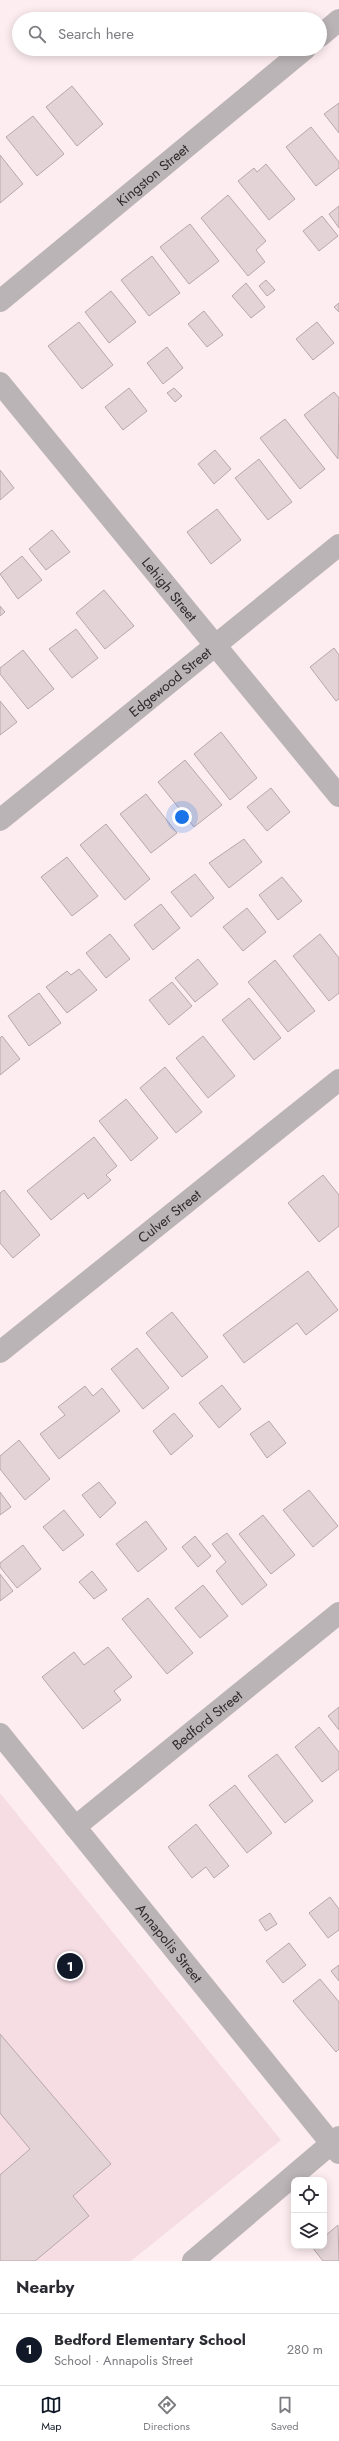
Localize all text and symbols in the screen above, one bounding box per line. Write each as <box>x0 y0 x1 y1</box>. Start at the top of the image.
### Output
search box <box>12 12 327 56</box>
icon: search <box>26 23 48 45</box>
text: Search here <box>58 23 134 45</box>
street label: Kingston Street <box>112 139 194 211</box>
street label: Lehigh Street <box>137 553 202 626</box>
street label: Edgewood Street <box>125 642 216 722</box>
your location <box>172 807 192 827</box>
street label: Culver Street <box>133 1184 206 1248</box>
street label: Bedford Street <box>168 1685 247 1755</box>
street label: Annapolis Street <box>131 1899 208 1987</box>
pin: 1 <box>57 1951 83 1981</box>
map controls <box>291 2177 327 2249</box>
button: locate <box>291 2177 327 2213</box>
button: layers <box>291 2213 327 2249</box>
text: Nearby <box>16 2275 74 2299</box>
text: Bedford Elementary School <box>54 2329 246 2351</box>
text: 1 <box>26 2340 32 2359</box>
text: 280 m <box>287 2340 323 2359</box>
text: School · Annapolis Street <box>54 2351 193 2370</box>
tab: Map <box>40 2394 62 2434</box>
tab: Directions <box>143 2394 190 2434</box>
tab: Saved <box>271 2394 299 2434</box>

